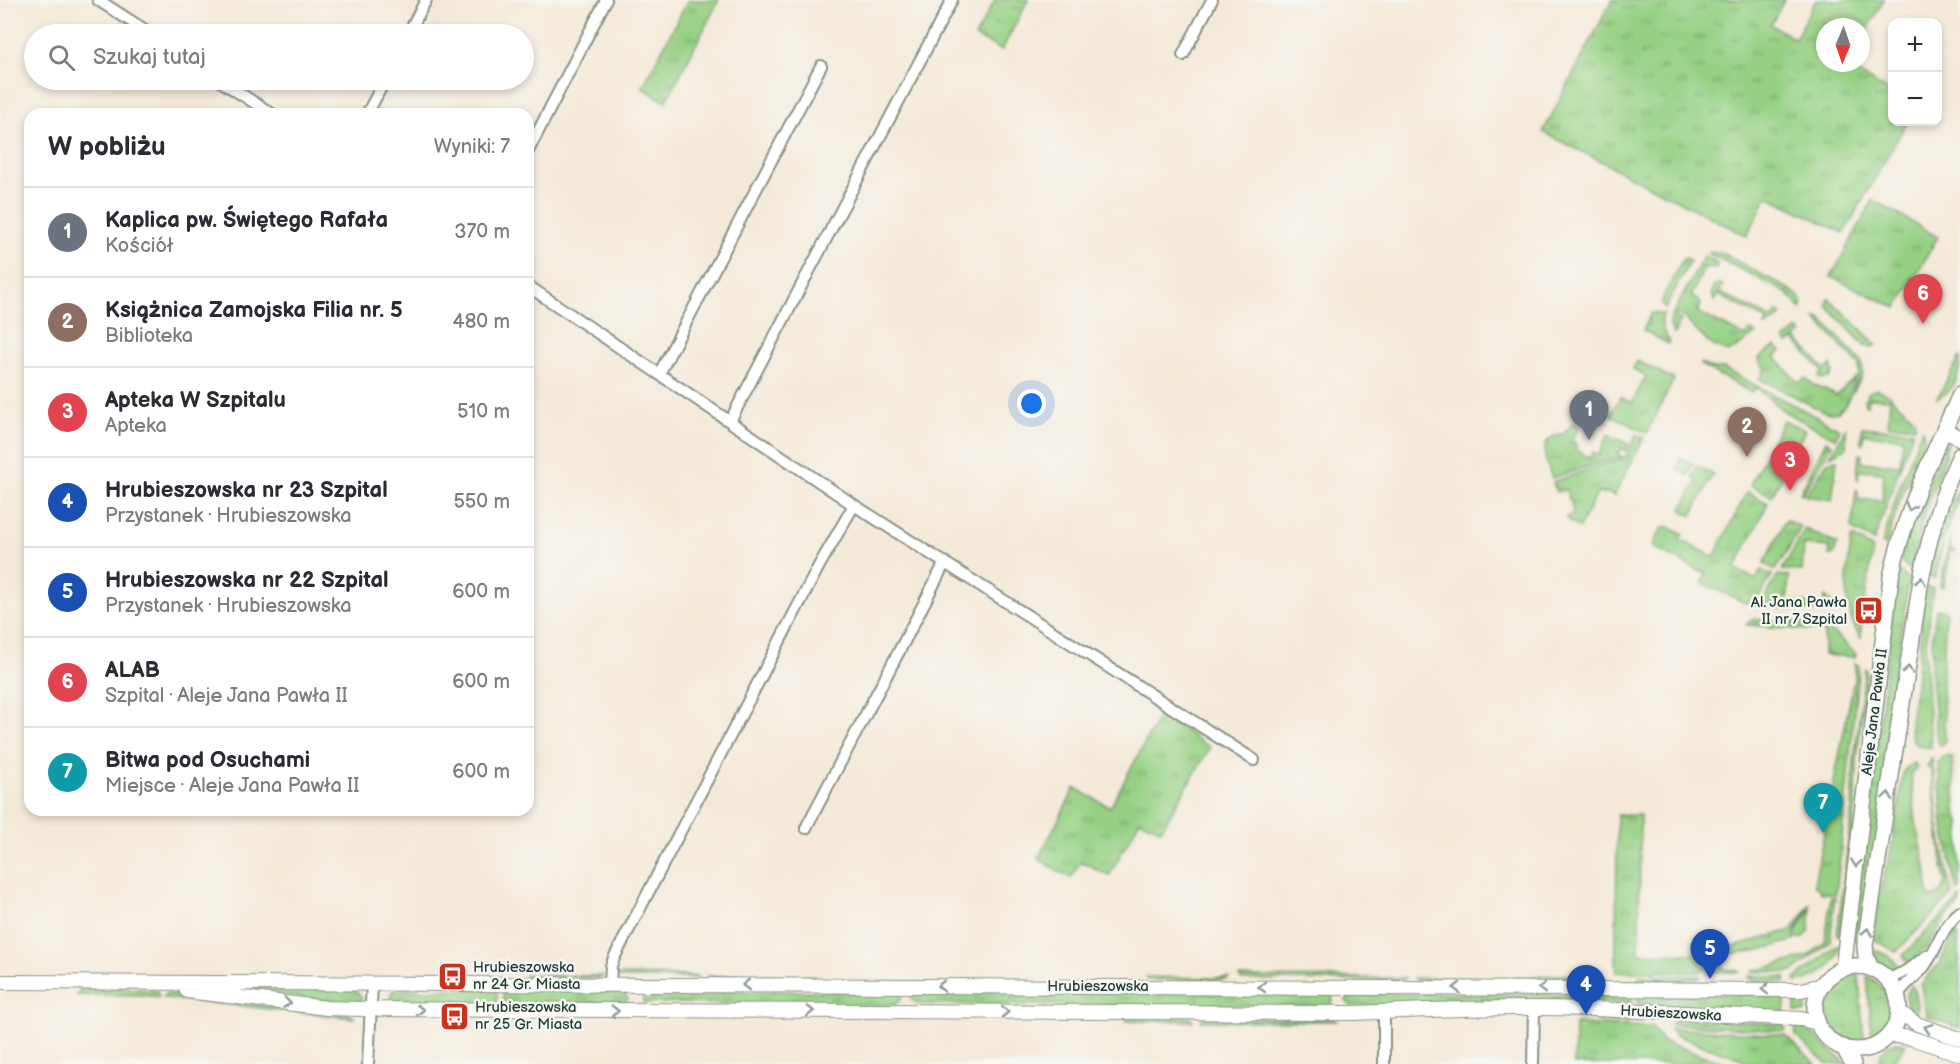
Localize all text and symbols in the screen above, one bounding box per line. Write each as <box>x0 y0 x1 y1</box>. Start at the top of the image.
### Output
north arrow <box>1816 18 1870 72</box>
map controls <box>1888 18 1942 126</box>
button: + <box>1888 18 1942 72</box>
search box <box>24 24 534 90</box>
icon: search <box>45 41 78 74</box>
text: Szukaj tutaj <box>93 44 206 71</box>
button: − <box>1888 72 1942 126</box>
text: W pobliżu <box>48 132 166 163</box>
text: Wyniki: 7 <box>434 135 510 159</box>
text: Kaplica pw. Świętego Rafała <box>105 207 388 234</box>
text: 1 <box>63 220 72 244</box>
text: 370 m <box>454 220 510 244</box>
text: Kościół <box>105 234 173 258</box>
pin: 6 <box>1904 274 1942 324</box>
text: Książnica Zamojska Filia nr. 5 <box>105 297 403 324</box>
text: 2 <box>62 310 73 334</box>
text: 480 m <box>452 310 510 334</box>
text: Biblioteka <box>105 324 193 348</box>
text: Apteka W Szpitalu <box>105 387 286 414</box>
your location <box>1017 389 1046 418</box>
pin: 1 <box>1570 390 1608 440</box>
text: 3 <box>62 400 73 424</box>
text: 510 m <box>457 400 510 424</box>
pin: 2 <box>1728 408 1766 457</box>
text: Apteka <box>105 414 167 438</box>
pin: 3 <box>1770 442 1810 491</box>
text: Hrubieszowska nr 23 Szpital <box>105 477 388 504</box>
text: 4 <box>62 490 73 514</box>
text: 550 m <box>453 490 510 514</box>
one-way arrow <box>1905 501 1918 512</box>
text: Przystanek · Hrubieszowska <box>105 504 352 528</box>
text: Hrubieszowska nr 22 Szpital <box>105 567 389 594</box>
one-way arrow <box>1914 576 1927 586</box>
text: 5 <box>62 580 73 604</box>
text: 600 m <box>452 580 510 604</box>
place label: Al. Jana Pawła II nr 7 Szpital <box>1751 593 1847 629</box>
text: Przystanek · Hrubieszowska <box>105 594 352 618</box>
bus stop icon: Al. Jana Pawła II nr 7 Szpital <box>1852 595 1884 627</box>
street label: Aleje Jana Pawła II <box>1857 647 1892 777</box>
text: ALAB <box>105 657 160 684</box>
one-way arrow <box>1901 665 1913 675</box>
text: 6 <box>61 670 74 694</box>
text: 600 m <box>452 670 510 694</box>
text: Szpital · Aleje Jana Pawła II <box>105 684 348 708</box>
text: Bitwa pod Osuchami <box>105 747 310 774</box>
text: 7 <box>62 760 73 784</box>
text: 600 m <box>452 760 510 784</box>
text: Miejsce · Aleje Jana Pawła II <box>105 774 360 798</box>
pin: 7 <box>1804 784 1842 833</box>
one-way arrow <box>1882 791 1894 800</box>
one-way arrow <box>1850 859 1863 868</box>
one-way arrow <box>1861 928 1873 937</box>
pin: 5 <box>1690 930 1730 979</box>
place label: Hrubieszowska nr 24 Gr. Miasta <box>473 958 581 994</box>
bus stop icon: Hrubieszowska nr 24 Gr. Miasta <box>436 960 468 992</box>
pin: 4 <box>1566 966 1606 1015</box>
street label: Hrubieszowska <box>1047 977 1149 996</box>
one-way arrow <box>741 979 750 991</box>
one-way arrow <box>936 980 945 992</box>
one-way arrow <box>1257 981 1266 993</box>
one-way arrow <box>1452 982 1461 994</box>
one-way arrow <box>1538 982 1547 994</box>
one-way arrow <box>1760 983 1769 995</box>
one-way arrow <box>283 996 292 1009</box>
place label: Hrubieszowska nr 25 Gr. Miasta <box>475 998 582 1034</box>
bus stop icon: Hrubieszowska nr 25 Gr. Miasta <box>438 1000 470 1032</box>
street label: Hrubieszowska <box>1620 1001 1722 1026</box>
one-way arrow <box>415 1004 424 1016</box>
one-way arrow <box>610 1005 619 1017</box>
one-way arrow <box>805 1005 814 1017</box>
one-way arrow <box>1000 1006 1009 1018</box>
one-way arrow <box>1923 1022 1934 1035</box>

